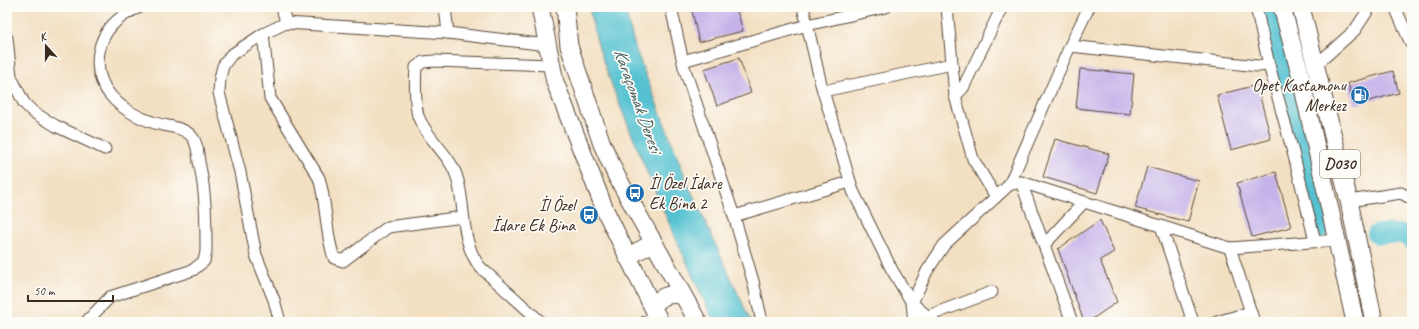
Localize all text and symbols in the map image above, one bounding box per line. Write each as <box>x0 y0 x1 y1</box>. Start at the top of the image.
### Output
north arrow <box>26 26 66 66</box>
text: K <box>37 28 50 44</box>
water label: Karaçomak Deresi <box>609 45 669 159</box>
place label: Opet Kastamonu Merkez <box>1252 75 1348 116</box>
fuel station icon: Opet Kastamonu Merkez <box>1349 84 1371 106</box>
road number: D030 <box>1320 150 1360 178</box>
place label: İl Özel İdare Ek Bina 2 <box>649 173 723 214</box>
bus stop icon: İl Özel İdare Ek Bina 2 <box>624 182 646 204</box>
place label: İl Özel İdare Ek Bina <box>492 195 578 236</box>
bus stop icon: İl Özel İdare Ek Bina <box>578 204 600 226</box>
scale bar <box>28 277 113 303</box>
text: 50 m <box>34 283 56 299</box>

